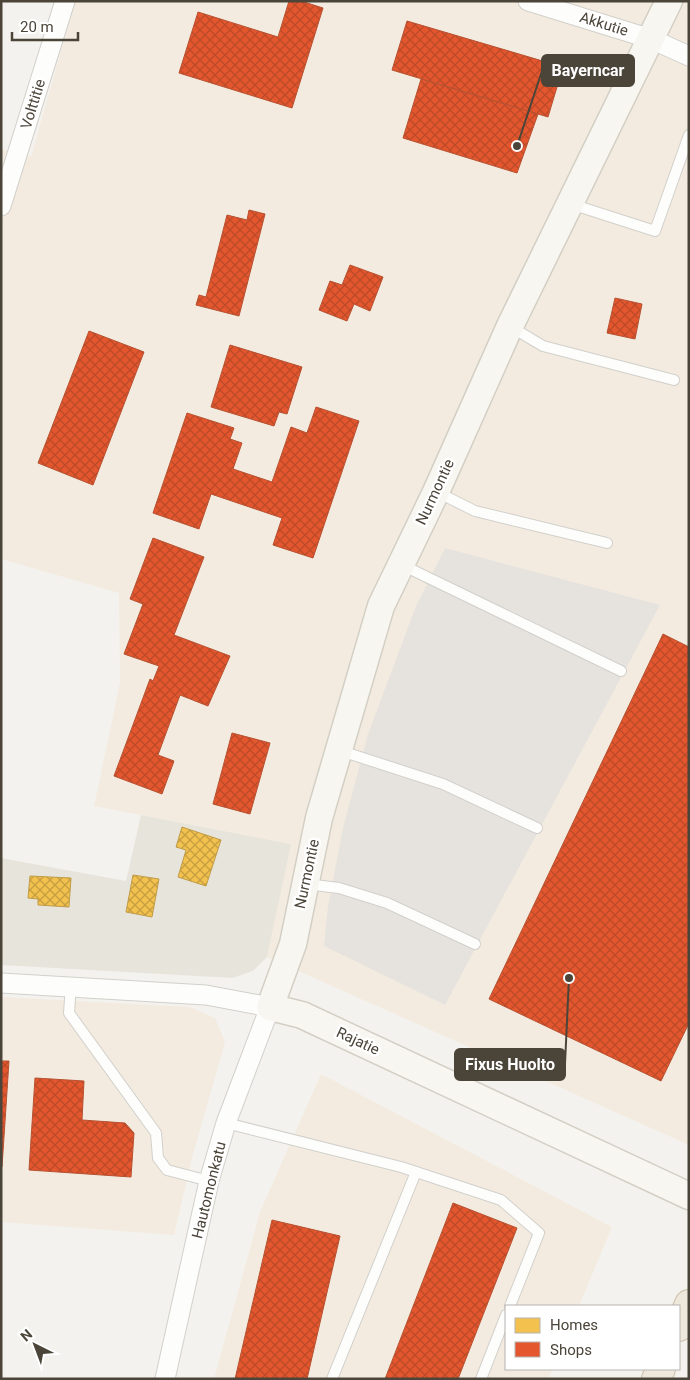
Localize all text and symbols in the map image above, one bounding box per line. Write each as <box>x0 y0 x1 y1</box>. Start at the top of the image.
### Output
street label: Akkutie <box>578 8 630 40</box>
scale bar <box>12 10 79 42</box>
text: 20 m <box>20 18 54 36</box>
callout: Bayerncar <box>542 55 634 86</box>
text: Bayerncar <box>552 61 625 80</box>
street label: Volttitie <box>17 77 49 131</box>
street label: Nurmontie <box>412 456 458 528</box>
street label: Nurmontie <box>291 838 323 910</box>
street label: Rajatie <box>334 1023 383 1059</box>
callout: Fixus Huolto <box>455 1049 565 1080</box>
text: Fixus Huolto <box>465 1055 555 1074</box>
street label: Hautomonkatu <box>188 1140 230 1240</box>
legend <box>505 1305 680 1370</box>
text: Homes <box>550 1316 598 1334</box>
north arrow <box>10 1320 60 1370</box>
text: N <box>17 1326 35 1345</box>
text: Shops <box>550 1341 592 1359</box>

